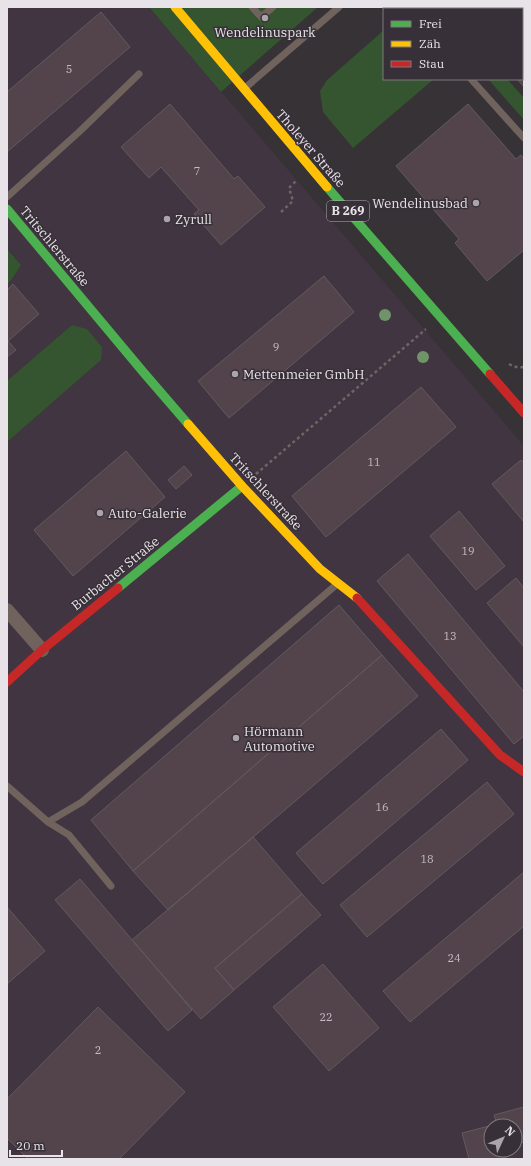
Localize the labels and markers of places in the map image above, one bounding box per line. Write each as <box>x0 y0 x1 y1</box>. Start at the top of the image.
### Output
marker: Wendelinuspark <box>260 13 270 23</box>
place label: Wendelinuspark <box>214 24 316 41</box>
place label: Wendelinusbad <box>372 195 468 212</box>
marker: Wendelinusbad <box>471 198 481 208</box>
place label: Zyrull <box>175 211 212 228</box>
marker: Zyrull <box>162 214 172 224</box>
place label: Mettenmeier GmbH <box>243 366 365 383</box>
marker: Mettenmeier GmbH <box>230 369 240 379</box>
place label: Auto-Galerie <box>108 505 187 522</box>
marker: Auto-Galerie <box>95 508 105 518</box>
place label: Hörmann Automotive <box>244 723 315 755</box>
marker: Hörmann Automotive <box>231 733 241 743</box>

